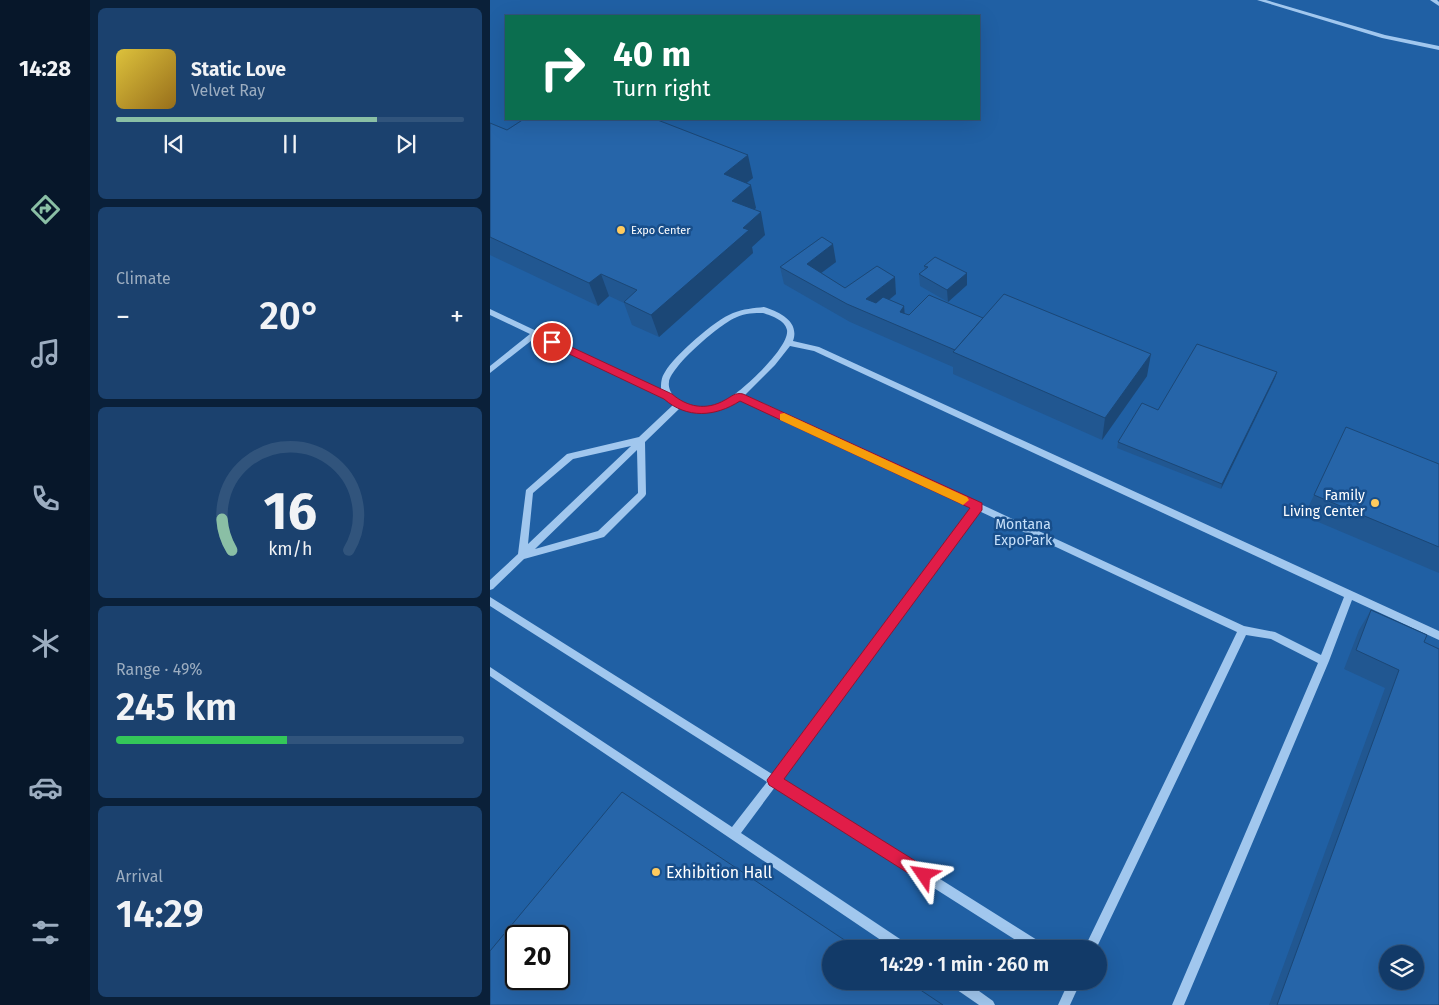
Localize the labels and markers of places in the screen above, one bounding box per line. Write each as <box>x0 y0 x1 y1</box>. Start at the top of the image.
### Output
marker: Expo Center <box>615 224 627 236</box>
place label: Expo Center <box>631 224 691 237</box>
pin <box>531 321 573 363</box>
place label: Family Living Center <box>1283 487 1366 520</box>
marker: Family Living Center <box>1369 497 1381 509</box>
place label: Exhibition Hall <box>666 863 773 882</box>
marker: Exhibition Hall <box>650 866 662 878</box>

